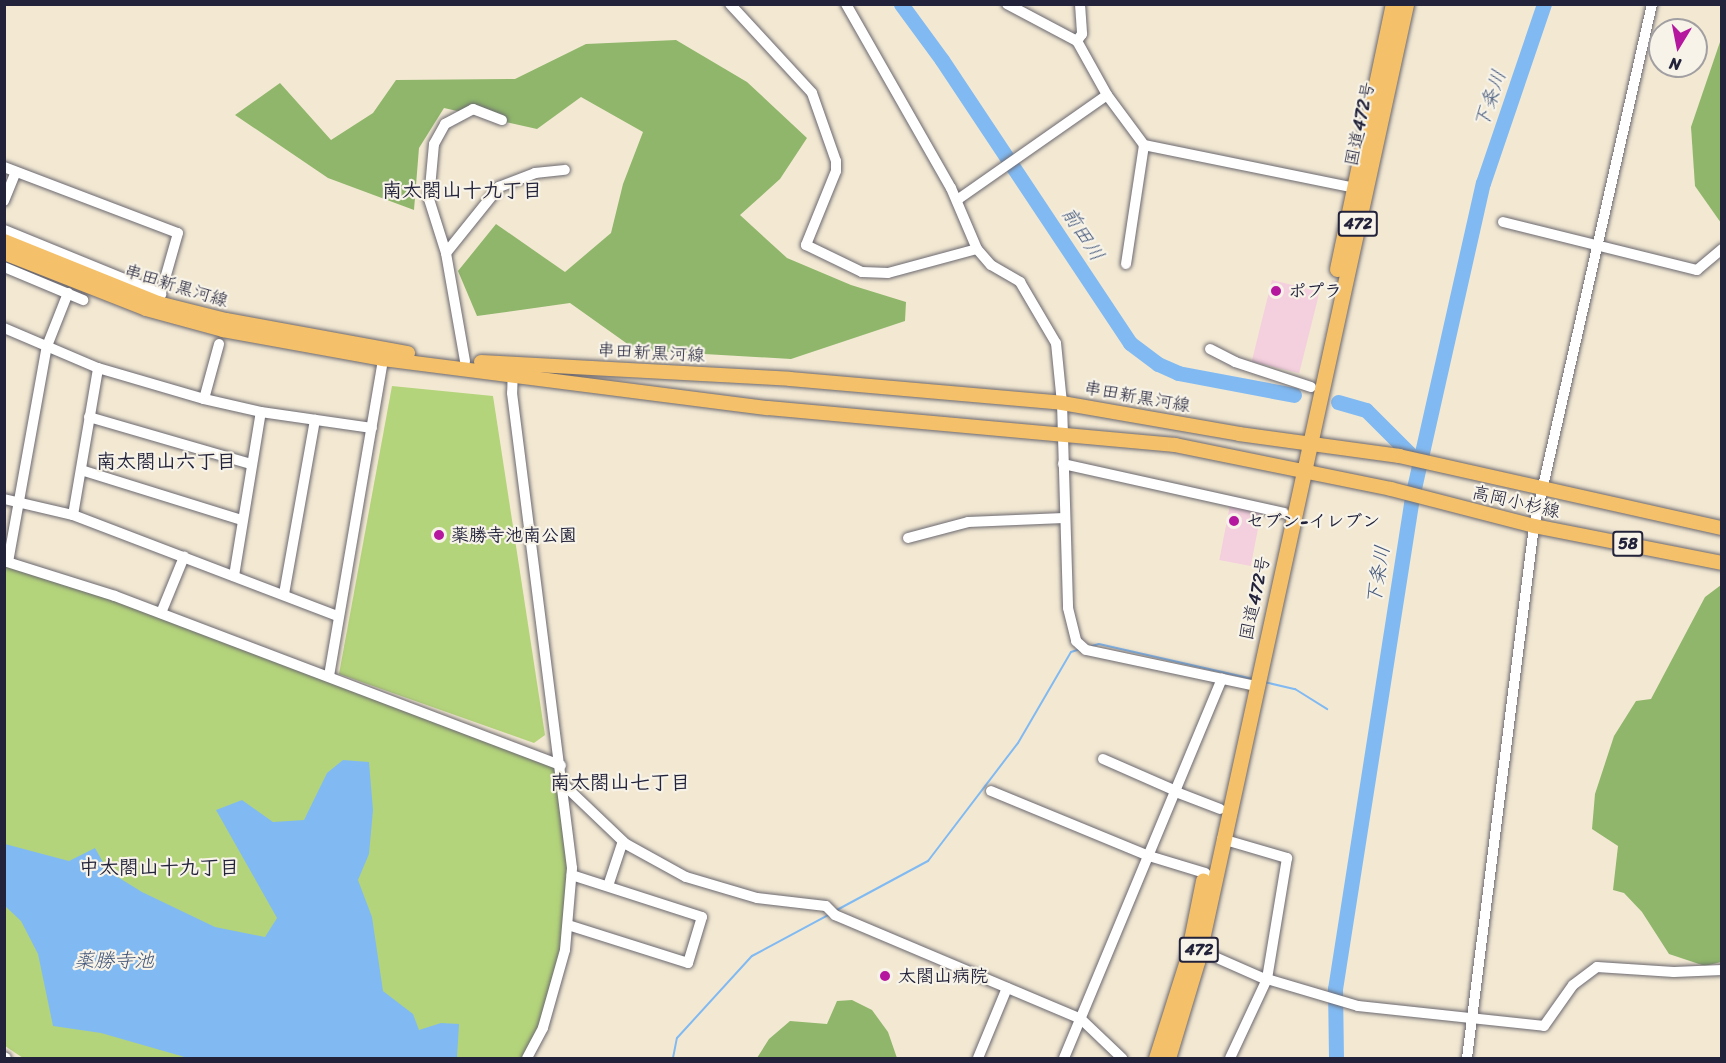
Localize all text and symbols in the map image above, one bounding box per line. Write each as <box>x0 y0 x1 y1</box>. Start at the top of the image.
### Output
north arrow <box>1648 18 1708 78</box>
text: N <box>1667 49 1683 79</box>
water label: 下条川 <box>1469 67 1511 131</box>
street label: 国道472号 <box>1341 80 1379 168</box>
district label: 南太閤山十九丁目 <box>382 178 542 202</box>
water label: 前田川 <box>1057 202 1109 266</box>
road number: 472 <box>1337 211 1379 237</box>
street label: 串田新黒河線 <box>121 260 231 312</box>
place label: ポプラ <box>1288 280 1342 302</box>
marker: ポプラ <box>1269 284 1283 298</box>
street label: 串田新黒河線 <box>597 339 705 367</box>
street label: 串田新黒河線 <box>1082 377 1192 417</box>
district label: 南太閤山六丁目 <box>96 449 236 473</box>
street label: 高岡小杉線 <box>1470 481 1562 523</box>
place label: セブン-イレブン <box>1246 510 1380 532</box>
marker: セブン-イレブン <box>1227 514 1241 528</box>
place label: 薬勝寺池南公園 <box>451 524 577 546</box>
marker: 薬勝寺池南公園 <box>432 528 446 542</box>
road number: 58 <box>1612 531 1644 557</box>
water label: 下条川 <box>1361 543 1395 607</box>
street label: 国道472号 <box>1236 554 1274 642</box>
district label: 南太閤山七丁目 <box>550 770 690 794</box>
district label: 中太閤山十九丁目 <box>79 855 239 879</box>
road number: 472 <box>1178 937 1220 963</box>
water label: 薬勝寺池 <box>74 948 154 972</box>
place label: 太閤山病院 <box>898 965 988 987</box>
marker: 太閤山病院 <box>876 967 894 985</box>

